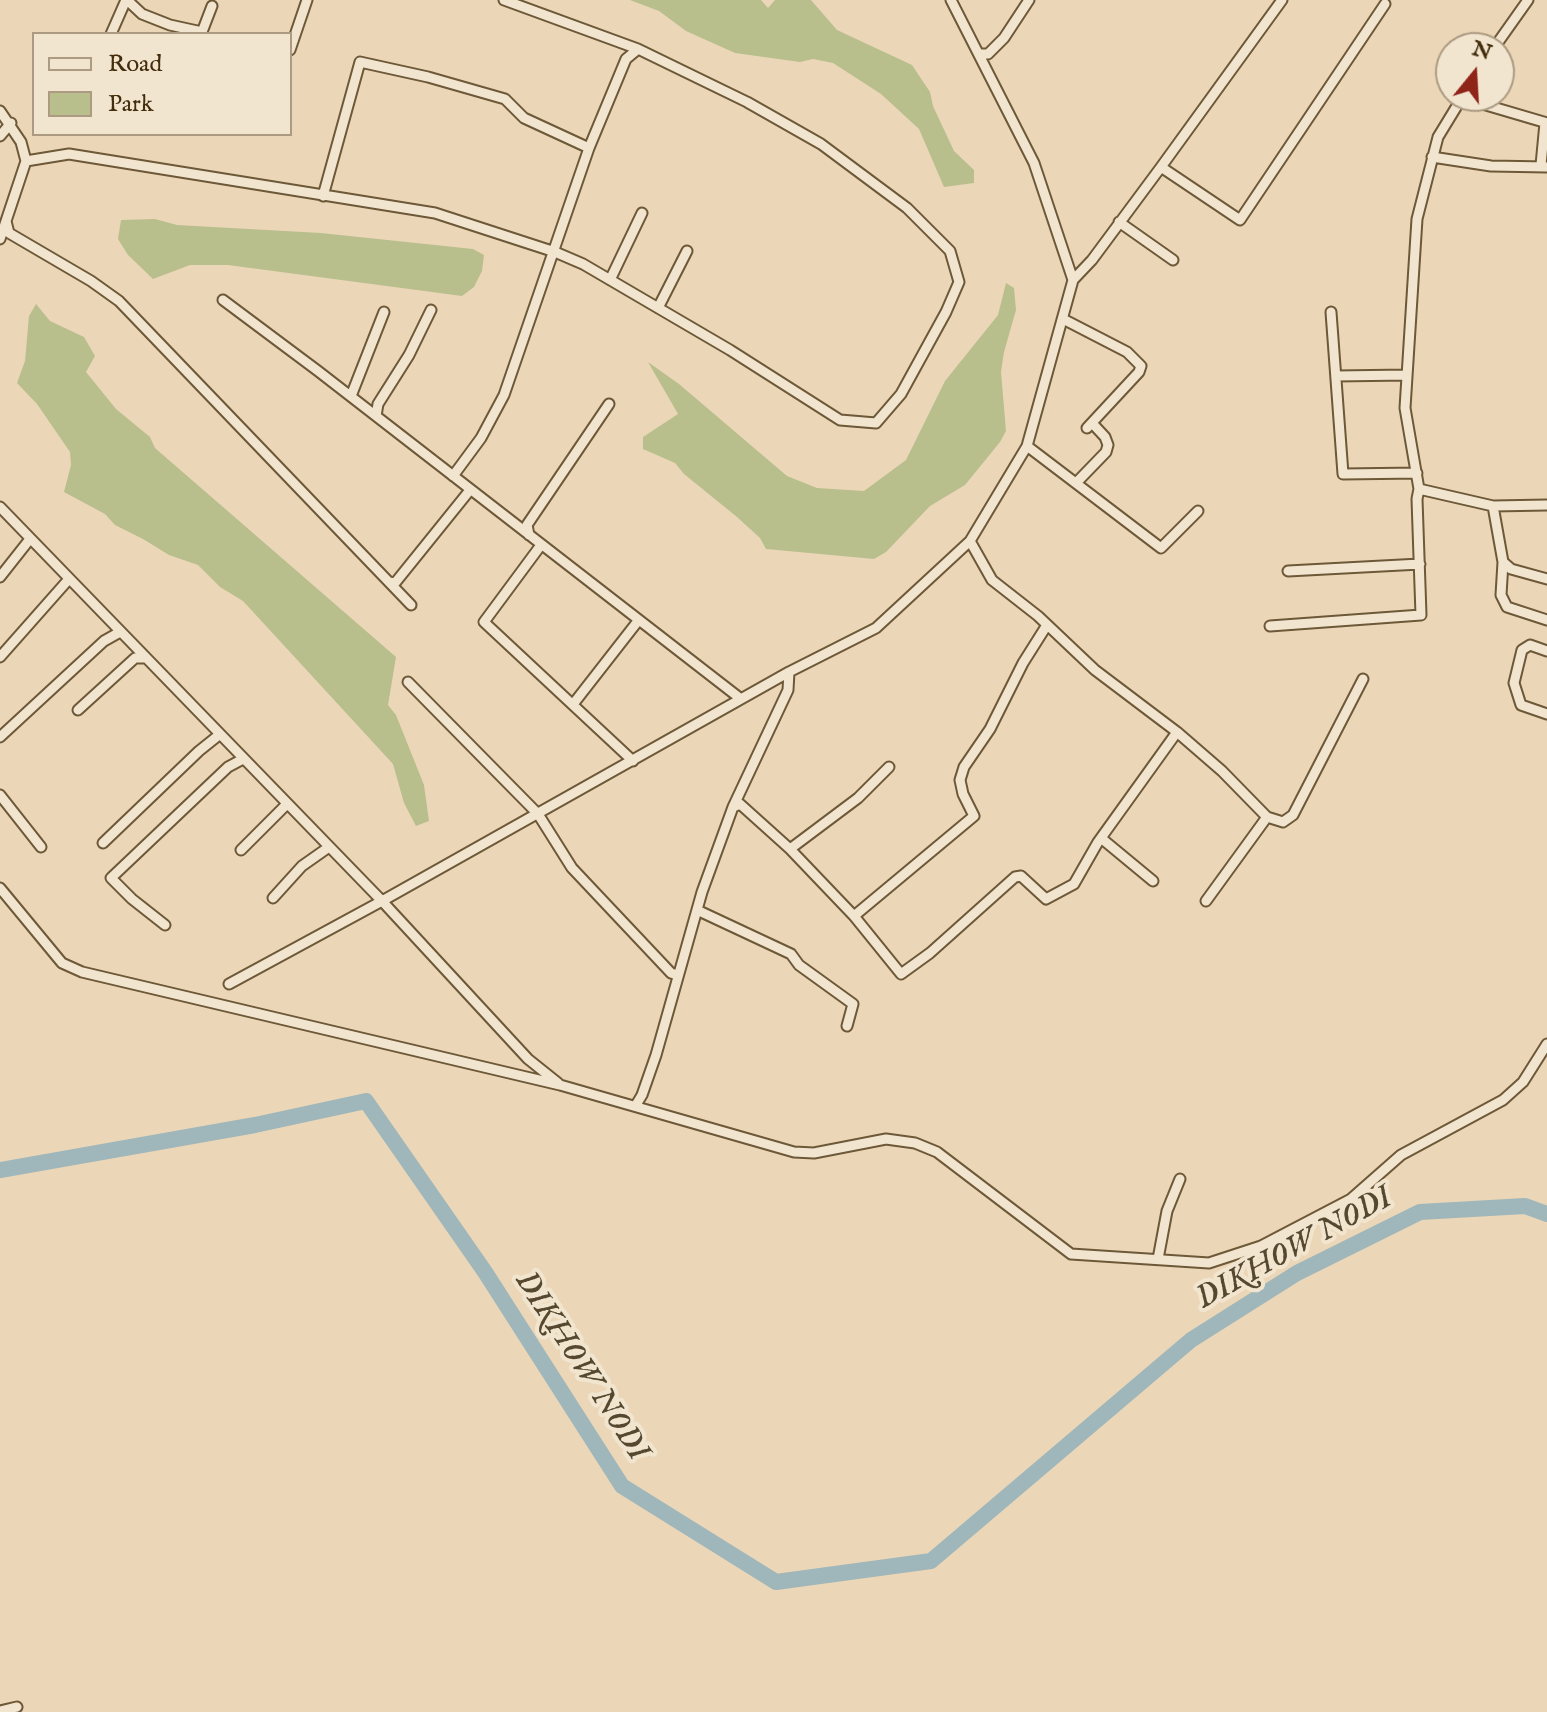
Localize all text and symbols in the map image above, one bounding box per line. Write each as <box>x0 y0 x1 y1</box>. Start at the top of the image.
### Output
legend <box>32 32 292 136</box>
north arrow <box>1435 32 1515 112</box>
text: N <box>1468 35 1495 67</box>
text: Road <box>108 49 162 80</box>
text: Park <box>108 89 154 120</box>
water label: DIKHOW NODI <box>1190 1180 1400 1320</box>
water label: DIKHOW NODI <box>504 1265 656 1469</box>

